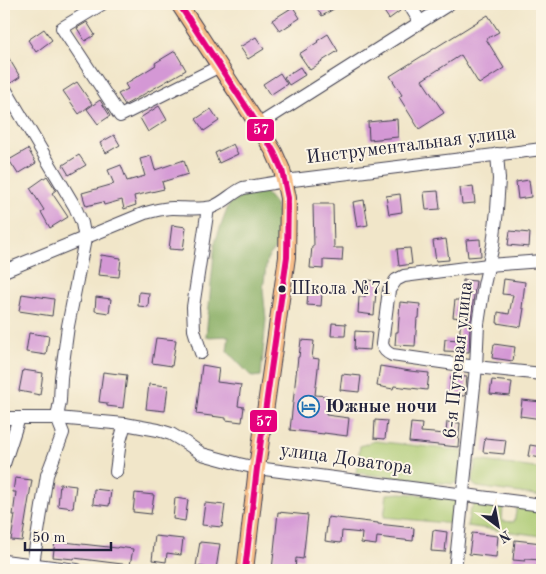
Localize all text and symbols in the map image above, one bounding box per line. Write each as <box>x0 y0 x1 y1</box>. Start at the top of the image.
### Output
line badge: 57 <box>246 118 275 142</box>
text: 57 <box>253 123 269 137</box>
street label: Инструментальная улица <box>305 124 518 168</box>
place label: Школа №71 <box>291 280 392 298</box>
street label: 6-я Путевая улица <box>441 280 477 440</box>
marker: Школа №71 <box>277 284 287 294</box>
hotel icon: Южные ночи <box>297 395 321 419</box>
place label: Южные ночи <box>325 398 437 417</box>
line badge: 57 <box>249 409 278 433</box>
text: 57 <box>256 415 272 429</box>
street label: улица Доватора <box>279 441 414 479</box>
north arrow <box>474 502 524 552</box>
scale bar <box>25 519 111 551</box>
text: N <box>496 527 513 545</box>
text: 50 m <box>32 531 66 546</box>

